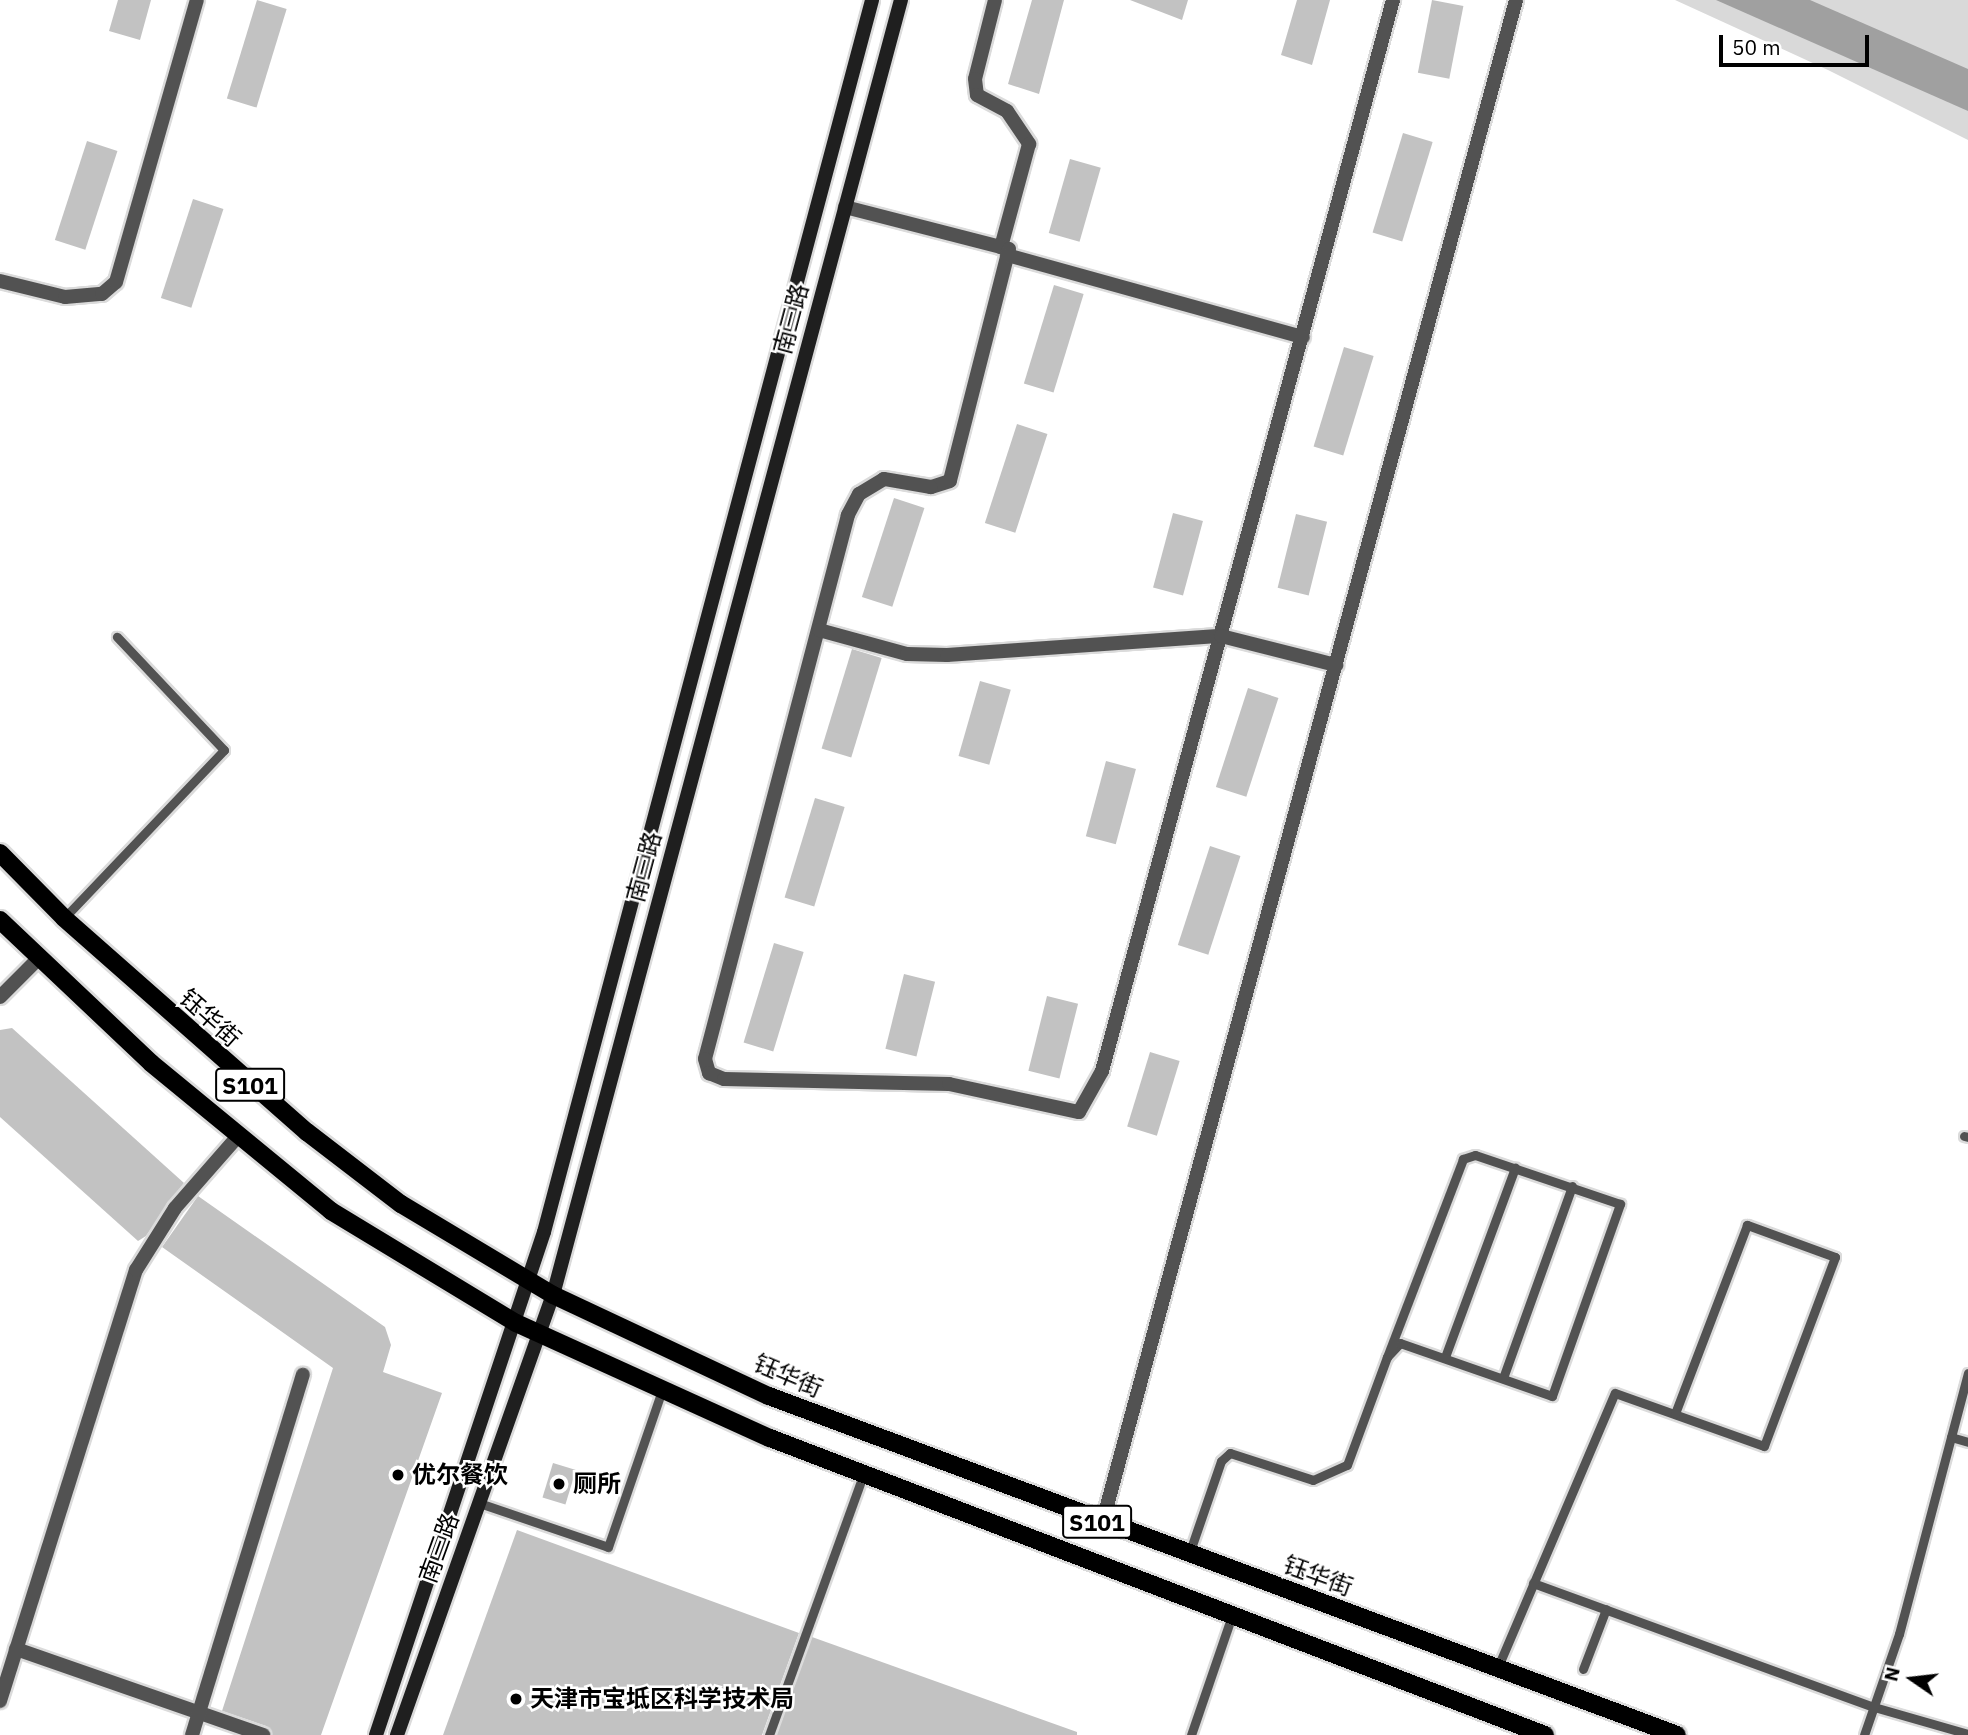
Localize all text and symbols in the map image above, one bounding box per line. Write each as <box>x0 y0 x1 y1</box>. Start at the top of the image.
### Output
scale bar <box>1723 21 1874 65</box>
text: 50 m <box>1732 33 1781 61</box>
street label: 南三路 <box>768 280 814 358</box>
street label: 南三路 <box>621 828 667 906</box>
street label: 钰华街 <box>174 983 246 1053</box>
road number: S101 <box>215 1066 285 1104</box>
street label: 钰华街 <box>749 1349 827 1403</box>
place label: 优尔餐饮 <box>412 1461 508 1489</box>
marker: 优尔餐饮 <box>390 1467 406 1483</box>
place label: 厕所 <box>573 1470 621 1498</box>
marker: 厕所 <box>551 1476 567 1492</box>
road number: S101 <box>1062 1502 1132 1541</box>
street label: 南三路 <box>413 1509 465 1587</box>
street label: 钰华街 <box>1279 1550 1357 1602</box>
north arrow <box>1877 1644 1947 1714</box>
text: N <box>1878 1664 1905 1684</box>
place label: 天津市宝坻区科学技术局 <box>530 1685 794 1713</box>
marker: 天津市宝坻区科学技术局 <box>508 1691 524 1707</box>

